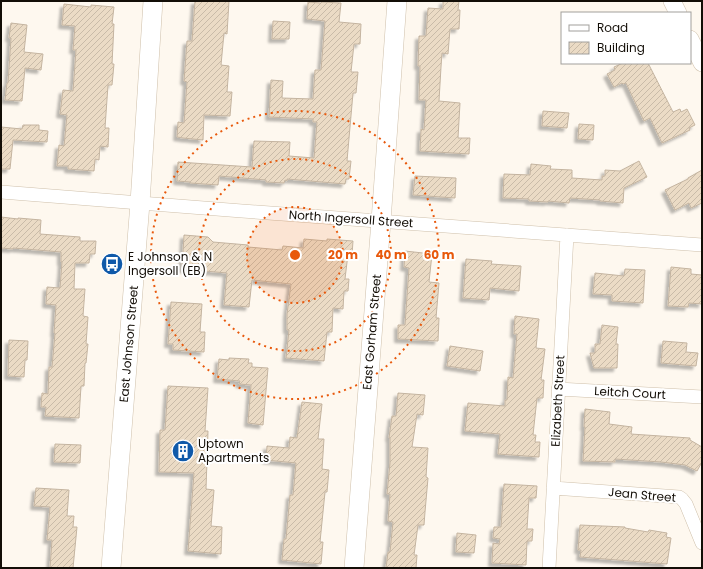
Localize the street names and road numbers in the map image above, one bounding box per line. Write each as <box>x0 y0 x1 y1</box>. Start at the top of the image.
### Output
street label: North Ingersoll Street <box>288 206 414 231</box>
street label: East Gorham Street <box>358 273 385 391</box>
street label: East Johnson Street <box>115 285 142 403</box>
street label: Elizabeth Street <box>547 355 568 447</box>
street label: Leitch Court <box>594 382 666 403</box>
street label: Jean Street <box>607 483 677 506</box>

